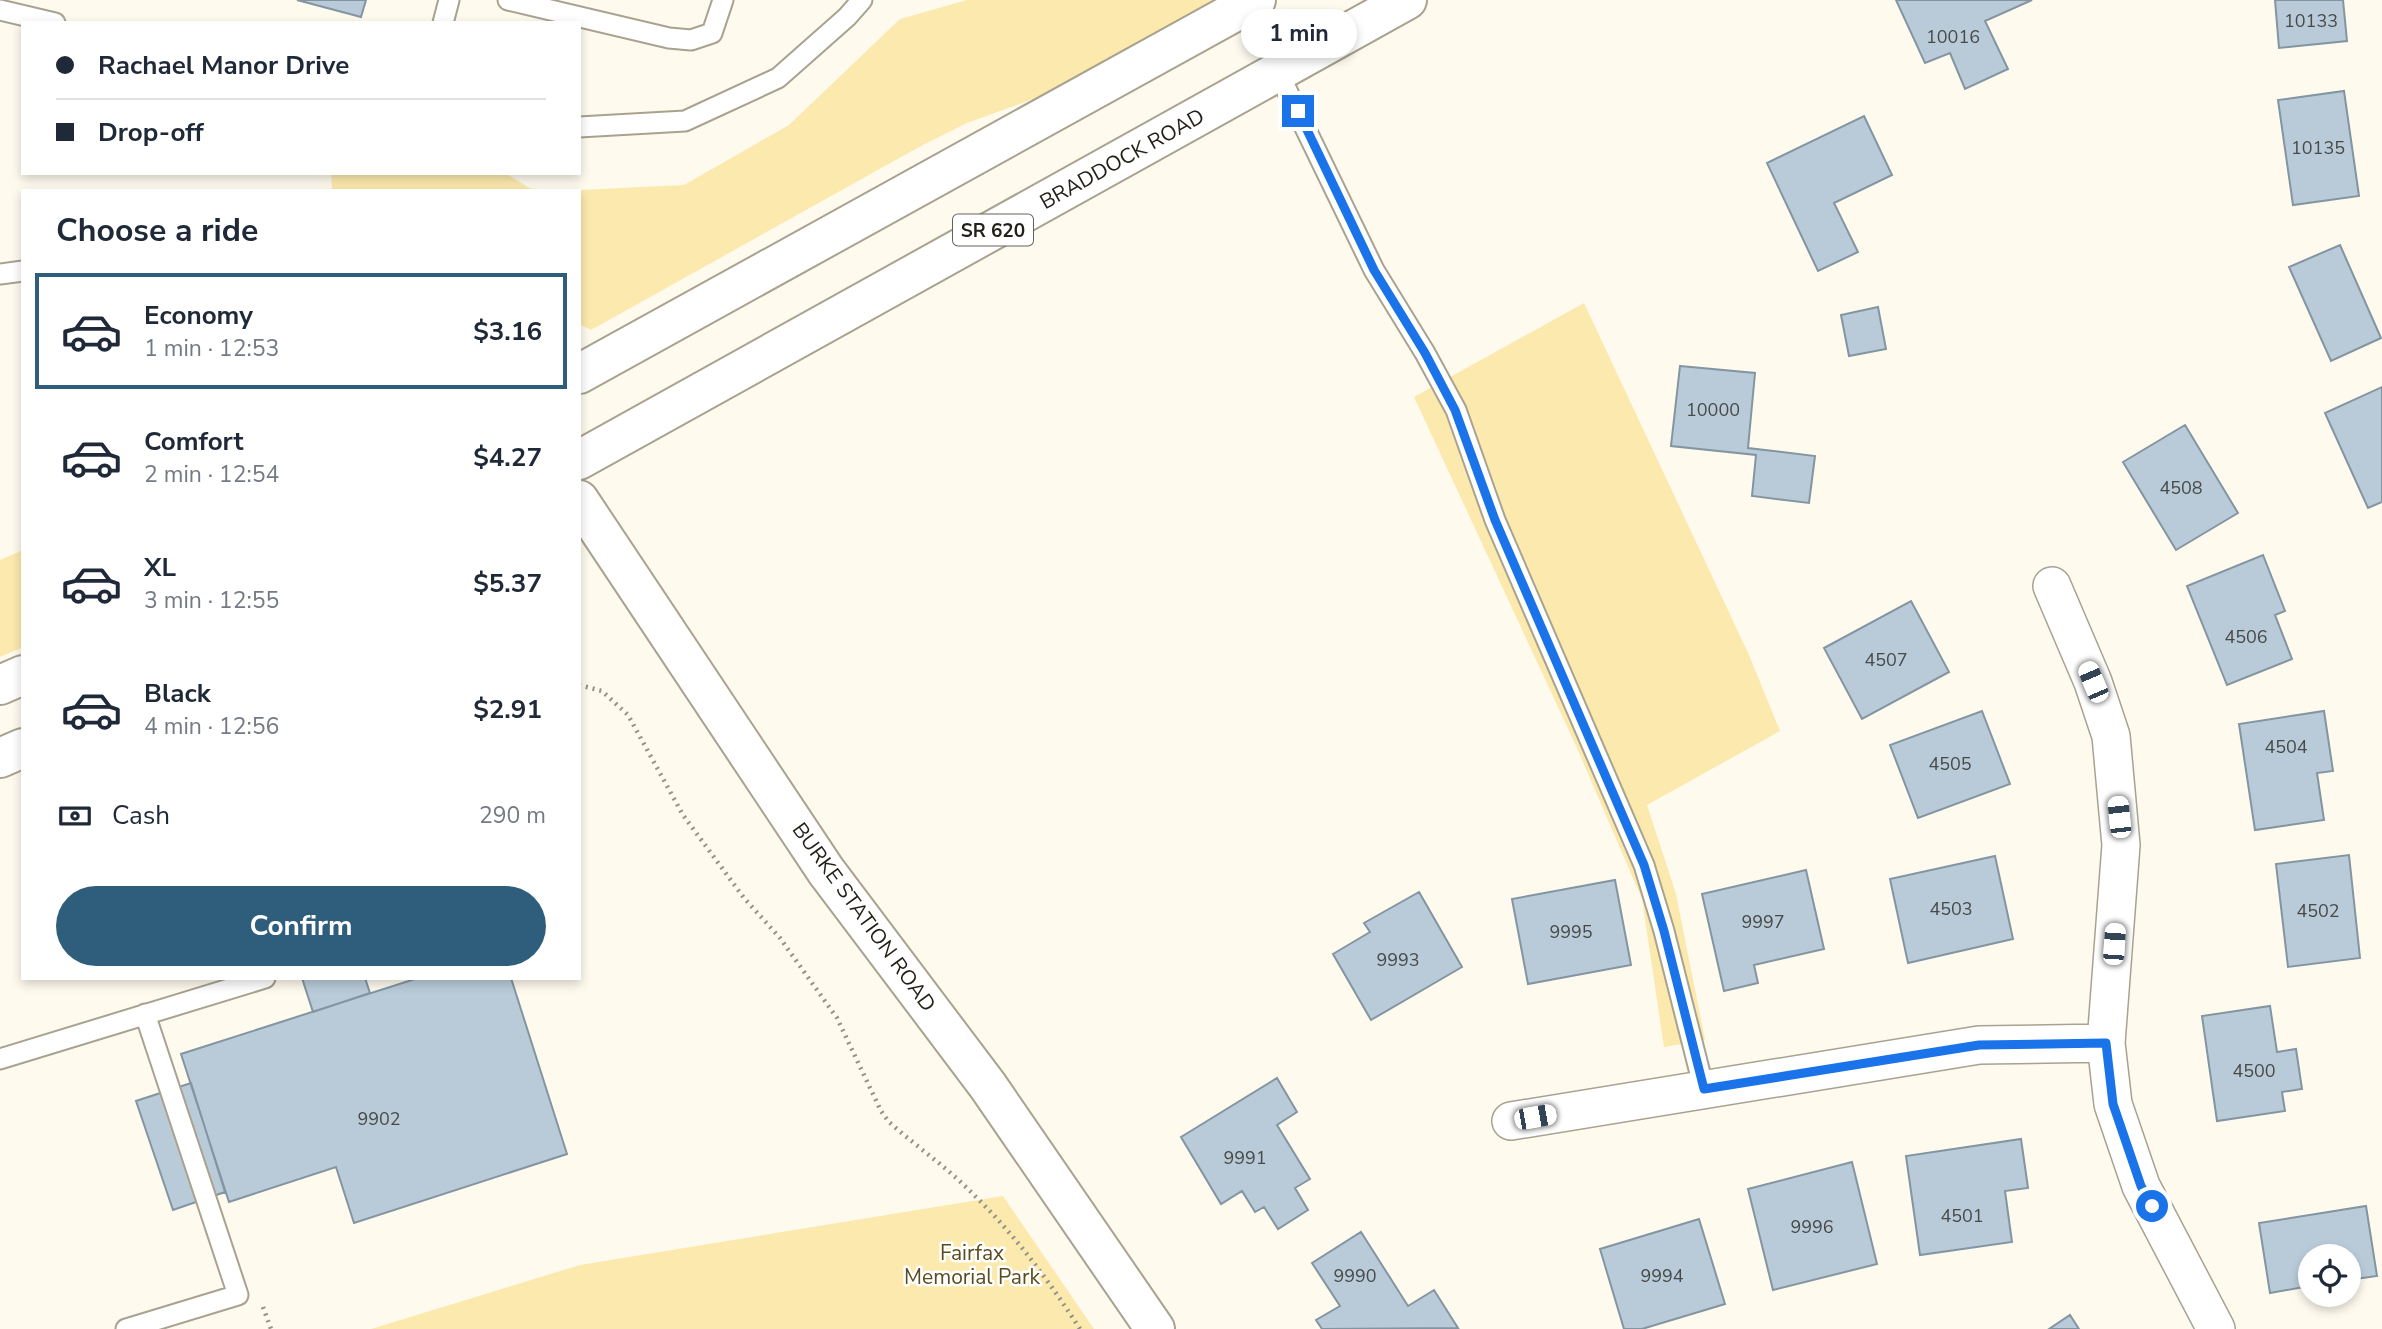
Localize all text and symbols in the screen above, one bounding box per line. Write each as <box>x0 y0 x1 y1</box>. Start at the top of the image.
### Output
house number: 10133 <box>2284 9 2338 33</box>
callout: 1 min <box>1240 10 1356 58</box>
text: 1 min <box>1269 18 1329 49</box>
house number: 10016 <box>1926 25 1980 49</box>
text: Rachael Manor Drive <box>98 48 349 83</box>
route end <box>1282 95 1314 127</box>
street label: BRADDOCK ROAD <box>1035 102 1209 216</box>
text: Drop-off <box>98 115 204 150</box>
house number: 10135 <box>2291 136 2345 160</box>
text: Choose a ride <box>56 209 258 252</box>
road number: SR 620 <box>953 214 1033 246</box>
text: Economy <box>144 298 253 333</box>
icon: car <box>60 300 123 363</box>
text: $3.16 <box>473 314 542 349</box>
text: 1 min · 12:53 <box>144 333 279 364</box>
house number: 10000 <box>1686 398 1740 422</box>
text: Comfort <box>144 424 244 459</box>
icon: car <box>60 426 123 489</box>
text: $4.27 <box>473 440 542 475</box>
text: 2 min · 12:54 <box>144 459 279 490</box>
house number: 4508 <box>2159 476 2203 500</box>
text: XL <box>144 550 176 585</box>
icon: car <box>60 552 123 615</box>
text: $5.37 <box>473 566 542 601</box>
text: 3 min · 12:55 <box>144 585 279 616</box>
house number: 4506 <box>2224 625 2268 649</box>
house number: 4507 <box>1864 648 1908 672</box>
car <box>2076 659 2111 705</box>
text: Black <box>144 676 211 711</box>
icon: car <box>60 678 123 741</box>
text: $2.91 <box>473 692 542 727</box>
text: 4 min · 12:56 <box>144 711 279 742</box>
house number: 4504 <box>2264 735 2308 759</box>
house number: 4505 <box>1928 752 1972 776</box>
car <box>2107 795 2132 839</box>
icon: cash <box>56 797 94 835</box>
text: Cash <box>112 798 170 833</box>
text: 290 m <box>479 800 546 831</box>
street label: BURKE STATION ROAD <box>786 817 942 1017</box>
button: Confirm <box>56 886 546 966</box>
house number: 4503 <box>1929 897 1973 921</box>
house number: 4502 <box>2296 899 2340 923</box>
house number: 9997 <box>1741 910 1785 934</box>
house number: 9995 <box>1549 920 1593 944</box>
car <box>2103 922 2126 966</box>
house number: 9993 <box>1376 948 1420 972</box>
house number: 4500 <box>2232 1059 2276 1083</box>
car <box>1513 1103 1558 1131</box>
house number: 9902 <box>357 1107 401 1131</box>
house number: 9991 <box>1223 1146 1267 1170</box>
route start <box>2136 1190 2168 1222</box>
house number: 4501 <box>1940 1204 1984 1228</box>
house number: 9996 <box>1790 1215 1834 1239</box>
park label: Fairfax Memorial Park <box>904 1239 1040 1291</box>
map controls <box>2298 1244 2361 1307</box>
button: locate <box>2298 1244 2361 1307</box>
house number: 9990 <box>1333 1264 1377 1288</box>
house number: 9994 <box>1640 1264 1684 1288</box>

